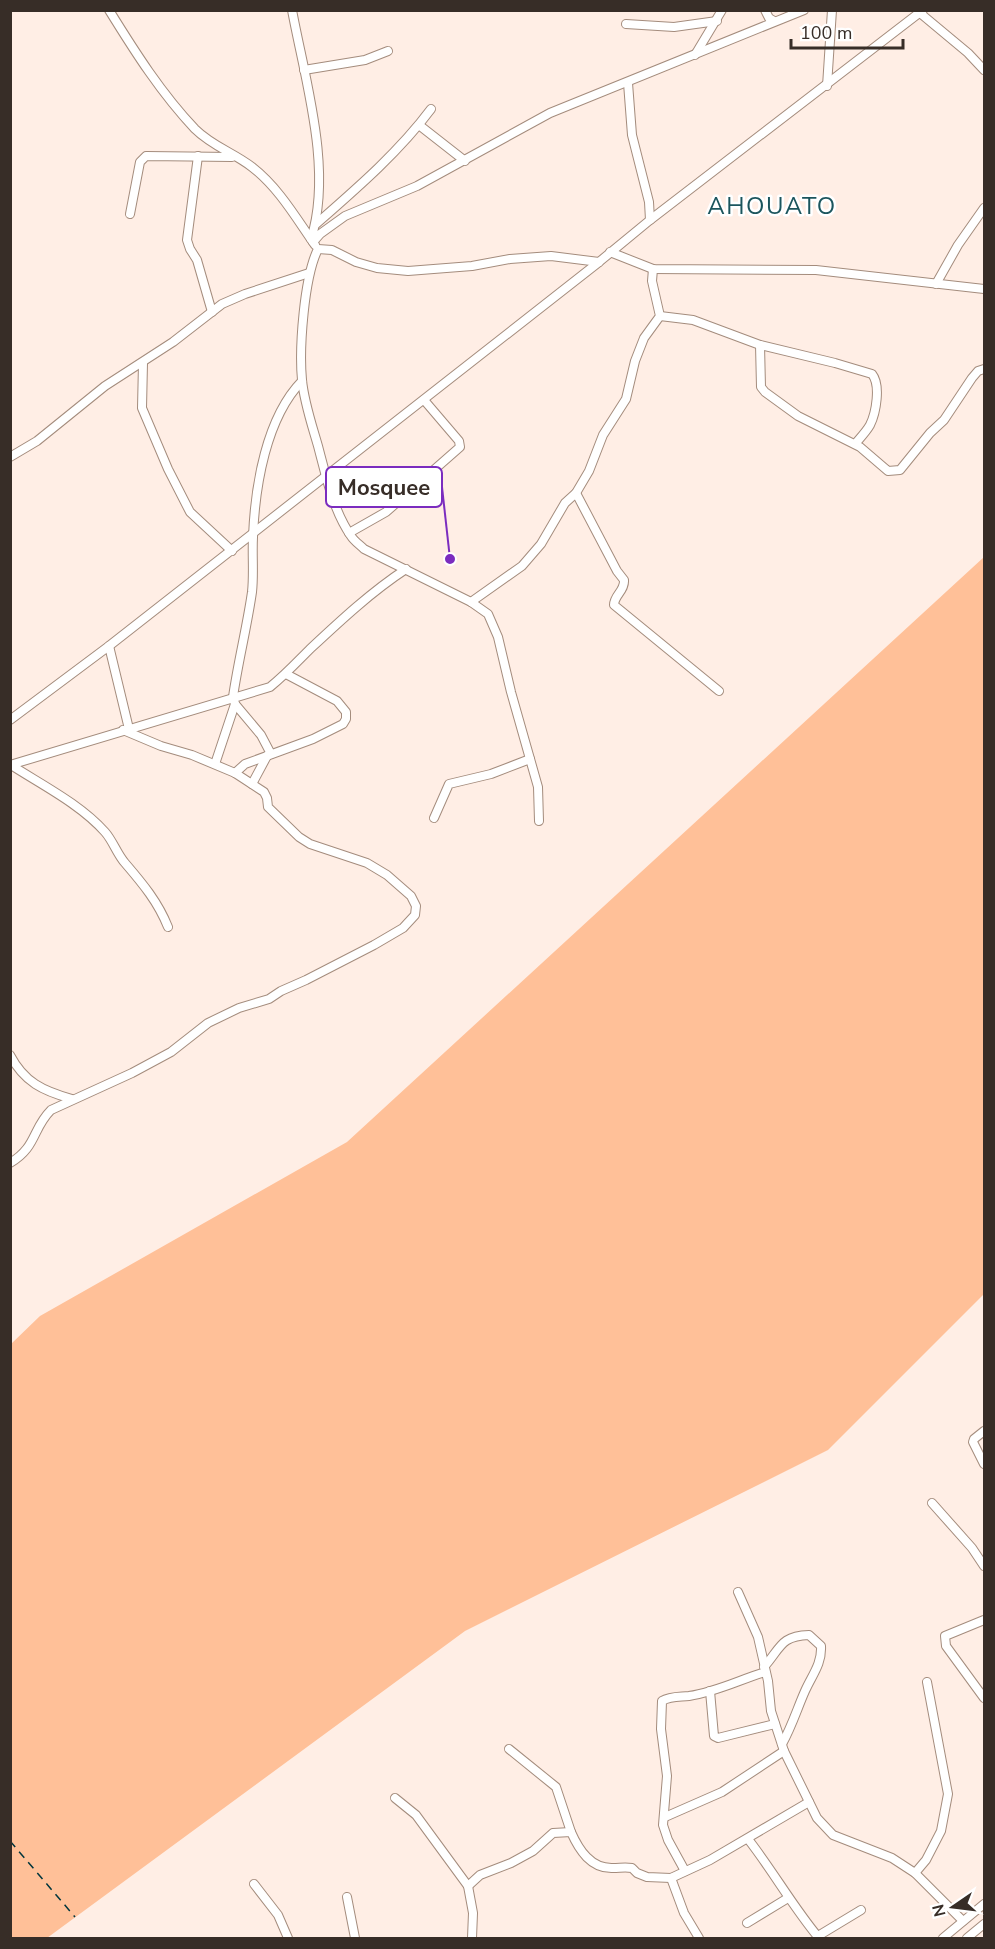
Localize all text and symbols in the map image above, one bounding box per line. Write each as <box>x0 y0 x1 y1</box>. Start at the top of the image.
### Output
scale bar <box>791 12 904 50</box>
text: 100 m <box>800 21 852 45</box>
district label: AHOUATO <box>707 190 837 222</box>
callout: Mosquee <box>326 467 442 507</box>
text: Mosquee <box>338 473 430 503</box>
north arrow <box>923 1877 983 1937</box>
text: N <box>927 1902 952 1919</box>

